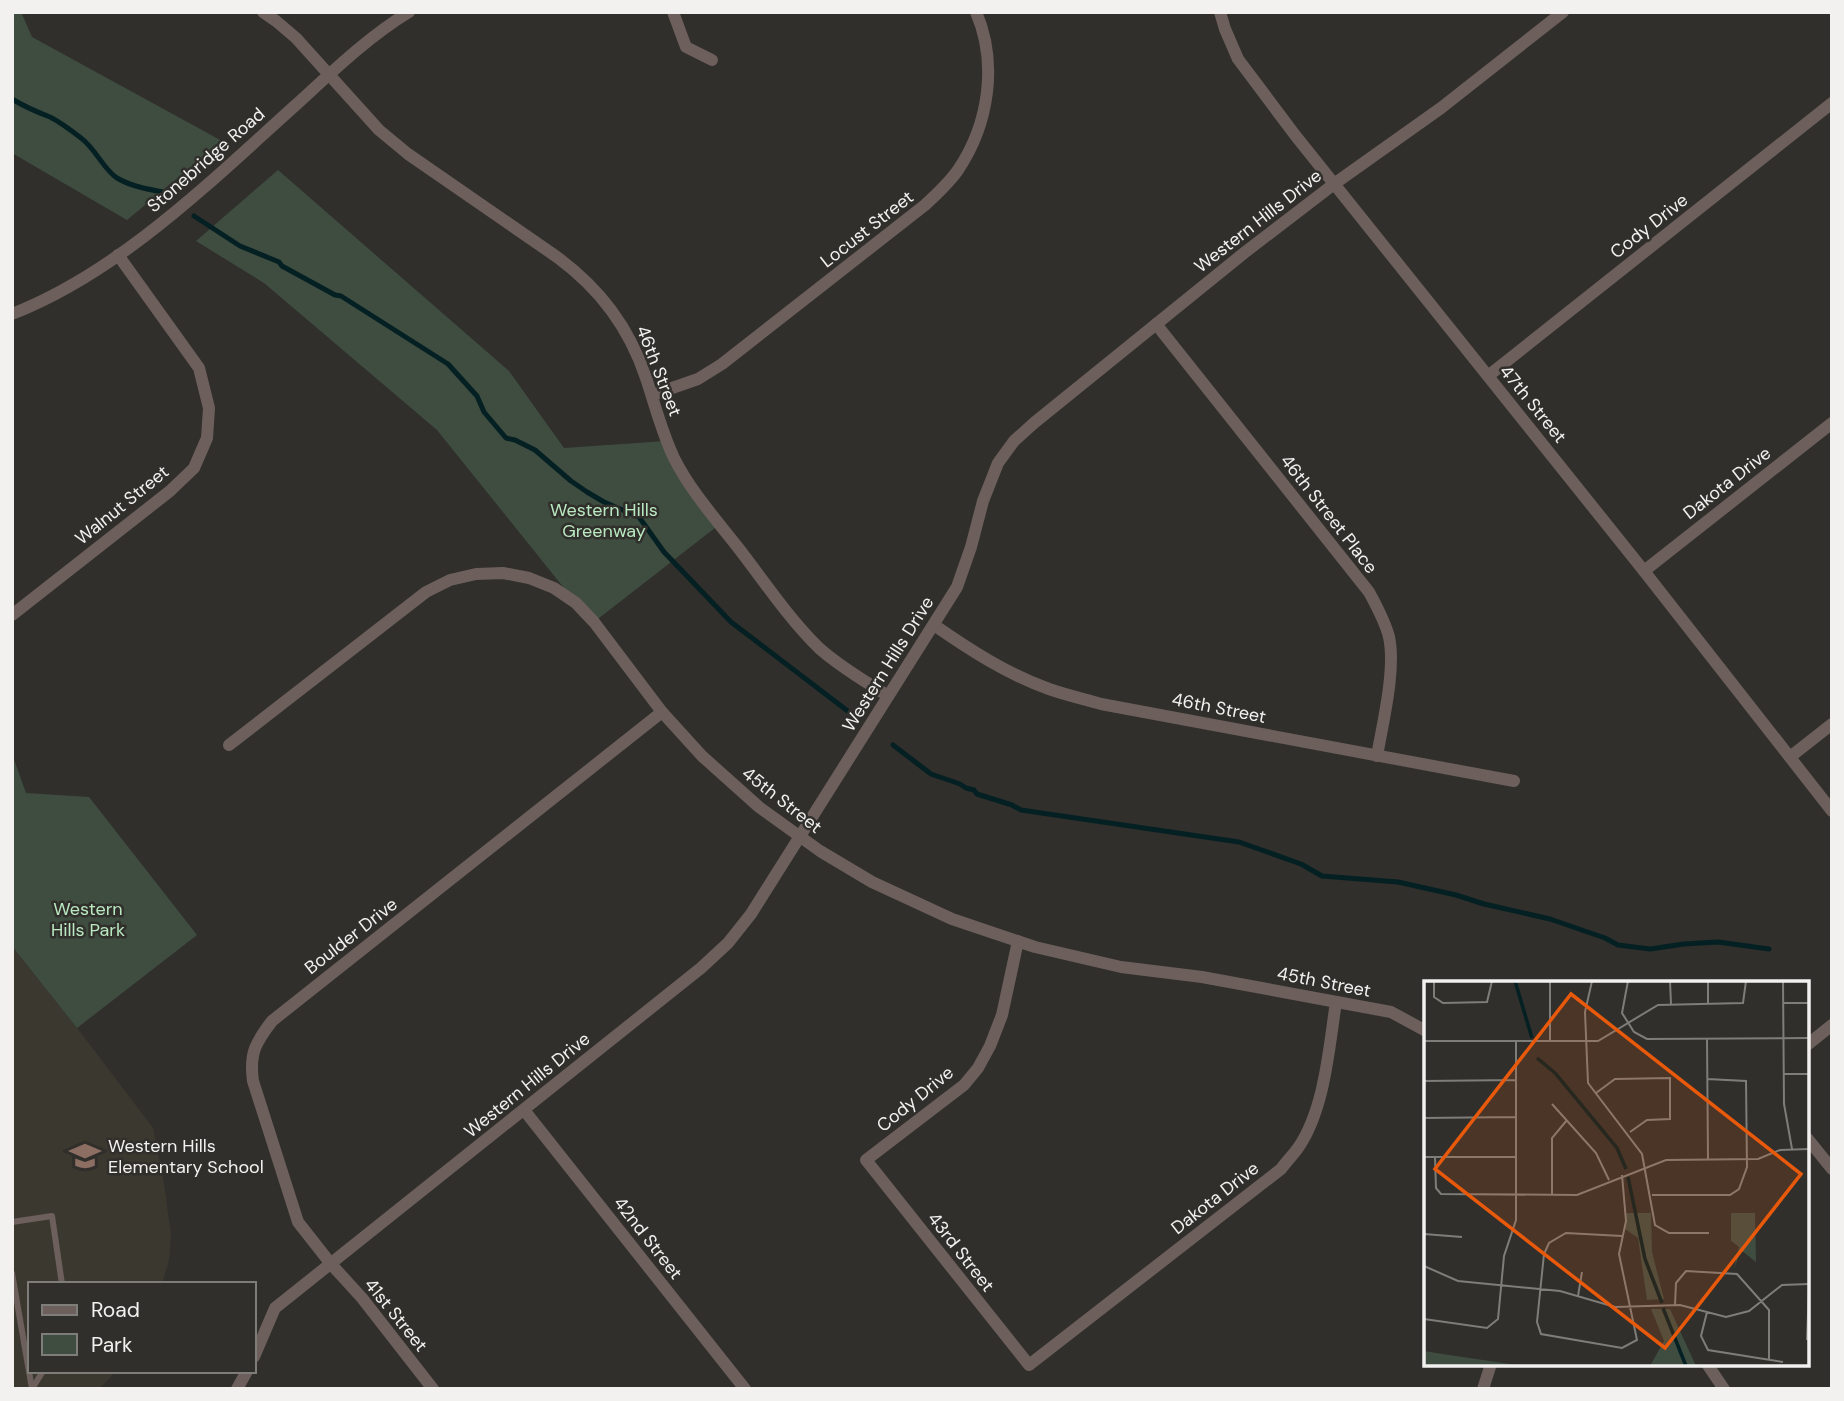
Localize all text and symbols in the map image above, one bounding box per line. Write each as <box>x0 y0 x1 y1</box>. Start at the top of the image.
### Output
street label: Stonebridge Road <box>142 102 270 218</box>
street label: Western Hills Drive <box>1189 164 1327 278</box>
street label: Locust Street <box>816 185 918 273</box>
street label: Cody Drive <box>1605 188 1693 264</box>
street label: 46th Street <box>631 322 687 420</box>
street label: 47th Street <box>1494 360 1572 448</box>
street label: Dakota Drive <box>1678 441 1776 525</box>
street label: 46th Street Place <box>1275 449 1383 579</box>
street label: Walnut Street <box>70 460 174 550</box>
park label: Western Hills Greenway <box>550 498 658 543</box>
street label: Western Hills Drive <box>837 592 939 736</box>
street label: 46th Street <box>1170 687 1268 729</box>
street label: 45th Street <box>737 761 827 839</box>
street label: Boulder Drive <box>300 892 402 980</box>
park label: Western Hills Park <box>51 897 125 942</box>
street label: 45th Street <box>1275 961 1373 1003</box>
inset map <box>1424 981 1809 1366</box>
street label: Western Hills Drive <box>459 1027 595 1143</box>
street label: Cody Drive <box>872 1061 958 1137</box>
place label: Western Hills Elementary School <box>108 1134 264 1179</box>
school or university icon: Western Hills Elementary School <box>68 1139 102 1173</box>
street label: Dakota Drive <box>1166 1156 1264 1240</box>
street label: 42nd Street <box>608 1192 688 1284</box>
street label: 43rd Street <box>922 1207 1000 1297</box>
street label: 41st Street <box>359 1273 433 1357</box>
legend <box>28 1282 256 1373</box>
text: Road <box>91 1296 140 1324</box>
text: Park <box>91 1331 133 1359</box>

